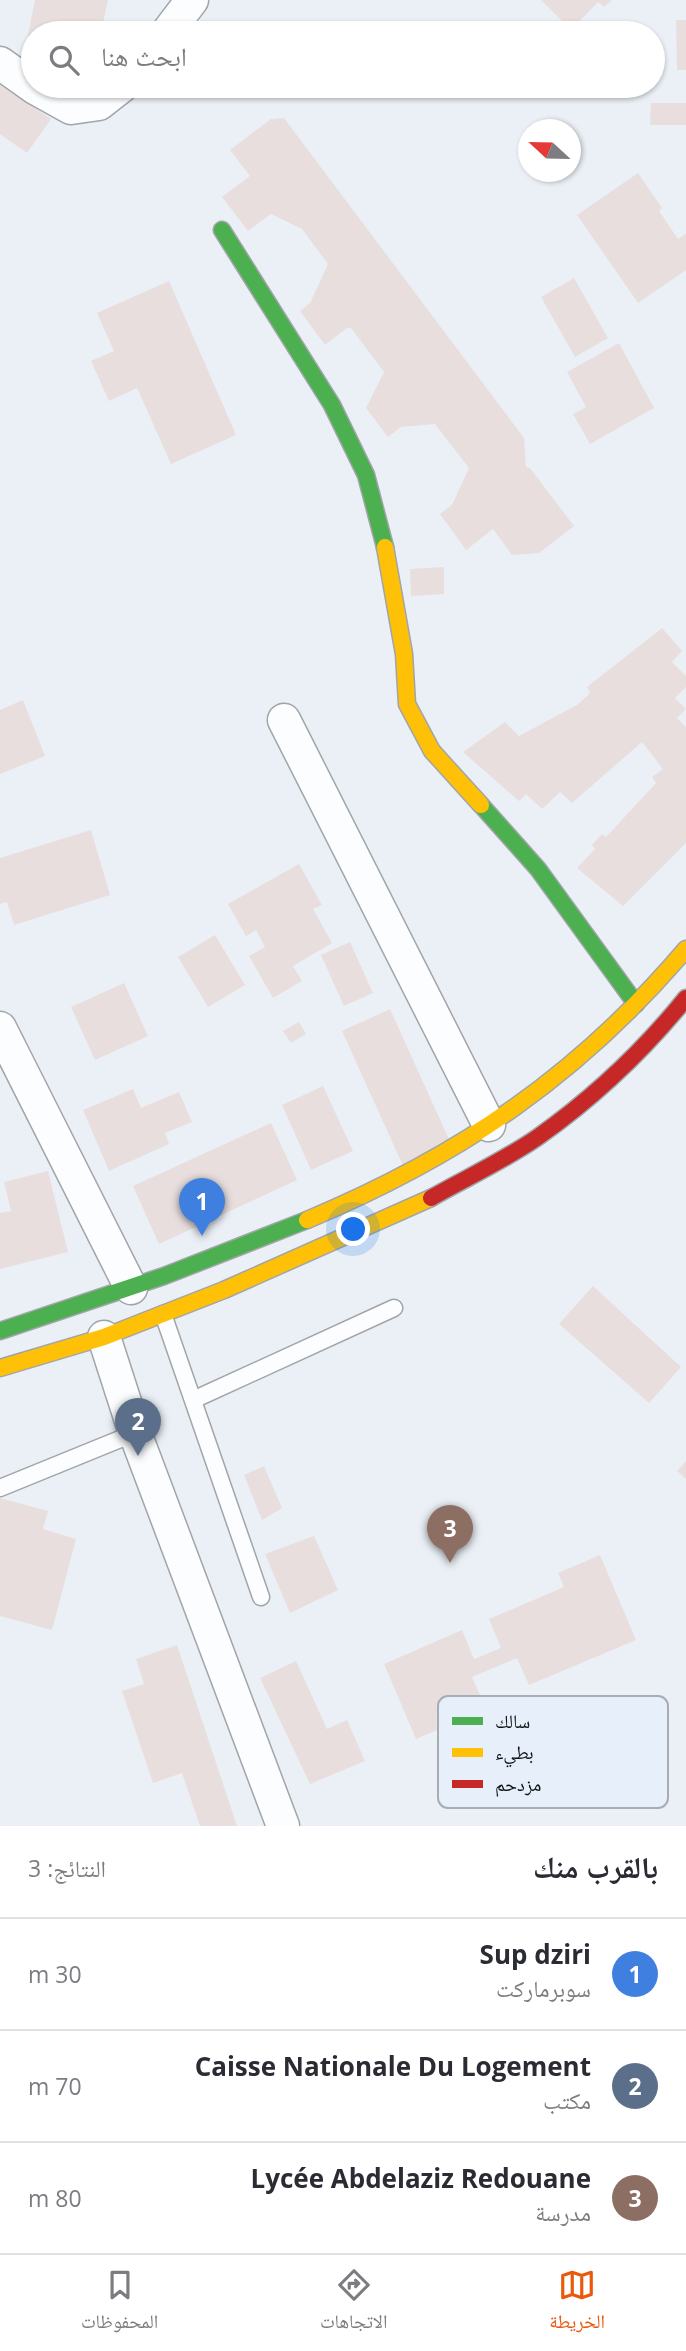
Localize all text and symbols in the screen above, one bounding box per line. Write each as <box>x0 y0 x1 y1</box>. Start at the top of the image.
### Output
search box <box>21 21 665 98</box>
text: ابحث هنا <box>101 38 187 74</box>
icon: search <box>45 41 83 79</box>
north arrow <box>518 119 581 182</box>
pin: 1 <box>179 1178 225 1236</box>
your location <box>336 1212 370 1246</box>
pin: 2 <box>115 1398 161 1456</box>
pin: 3 <box>427 1505 473 1563</box>
legend <box>438 1696 668 1808</box>
text: سالك <box>495 1708 530 1734</box>
text: بطيء <box>495 1739 534 1768</box>
text: مزدحم <box>495 1771 541 1797</box>
text: بالقرب منك <box>533 1846 658 1887</box>
text: النتائج: 3 <box>28 1852 106 1884</box>
text: Sup dziri <box>480 1936 591 1972</box>
text: 30 m <box>28 1958 82 1990</box>
text: 1 <box>628 1958 642 1990</box>
text: سوبرماركت <box>496 1972 591 2004</box>
text: Caisse Nationale Du Logement <box>195 2048 591 2084</box>
text: 70 m <box>28 2070 82 2102</box>
text: 2 <box>628 2070 642 2102</box>
text: مكتب <box>543 2084 591 2116</box>
text: Lycée Abdelaziz Redouane <box>250 2160 591 2196</box>
text: 80 m <box>28 2182 82 2214</box>
text: 3 <box>628 2182 642 2214</box>
text: مدرسة <box>535 2196 591 2228</box>
tab: المحفوظات <box>81 2266 158 2340</box>
tab: الاتجاهات <box>320 2266 387 2340</box>
tab: الخريطة <box>549 2266 605 2340</box>

